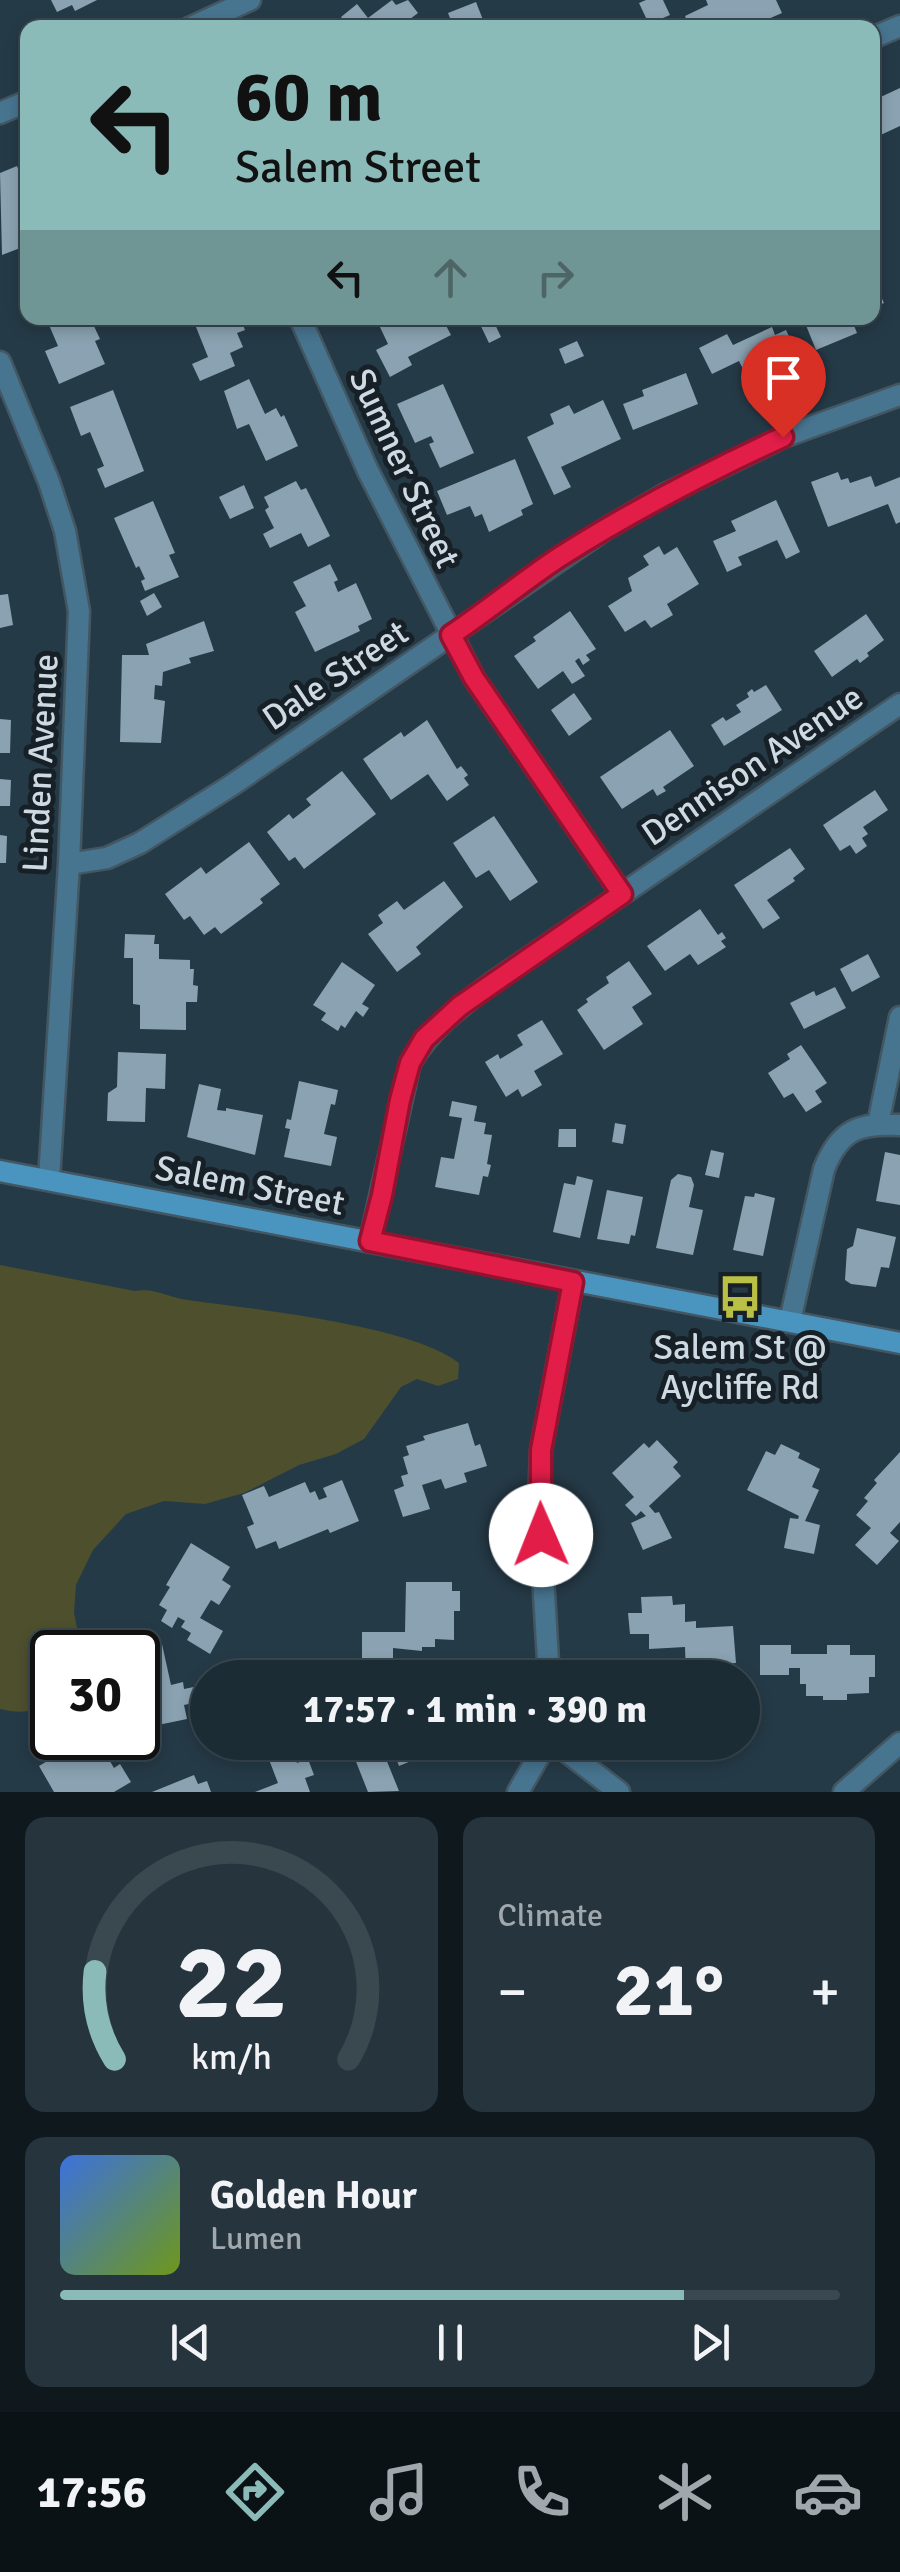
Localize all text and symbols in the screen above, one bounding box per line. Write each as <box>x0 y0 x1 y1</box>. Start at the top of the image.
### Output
text: 60 m <box>235 54 383 140</box>
icon: left <box>70 60 200 190</box>
text: Salem Street <box>235 140 481 195</box>
icon: left <box>318 250 373 305</box>
icon: ahead <box>423 250 478 305</box>
icon: right <box>528 250 583 305</box>
pin <box>741 335 826 438</box>
icon: arrive <box>756 350 811 405</box>
street label: Sumner Street <box>340 362 469 575</box>
street label: Dale Street <box>254 611 416 740</box>
street label: Linden Avenue <box>13 653 68 873</box>
street label: Dennison Avenue <box>633 676 871 855</box>
street label: Salem Street <box>152 1146 348 1225</box>
bus stop icon: Salem St @ Aycliffe Rd <box>716 1273 764 1321</box>
place label: Salem St @ Aycliffe Rd <box>654 1326 826 1409</box>
position arrow <box>489 1483 593 1587</box>
speed limit sign: 30 <box>30 1630 160 1760</box>
text: 17:57 · 1 min · 390 m <box>303 1686 647 1733</box>
text: Climate <box>498 1896 603 1935</box>
text: 22 <box>175 1919 287 2047</box>
text: 21° <box>613 1944 724 2037</box>
text: − <box>498 1958 527 2026</box>
text: + <box>810 1958 840 2026</box>
text: km/h <box>191 2035 272 2079</box>
text: Golden Hour <box>210 2172 417 2219</box>
text: Lumen <box>210 2219 302 2258</box>
icon: previous <box>163 2315 218 2370</box>
icon: pause <box>423 2315 478 2370</box>
icon: next <box>683 2315 738 2370</box>
icon: directions <box>220 2457 290 2527</box>
icon: music <box>364 2457 434 2527</box>
icon: phone <box>507 2457 577 2527</box>
icon: climate <box>650 2457 720 2527</box>
icon: car <box>793 2457 863 2527</box>
text: 17:56 <box>37 2465 147 2520</box>

